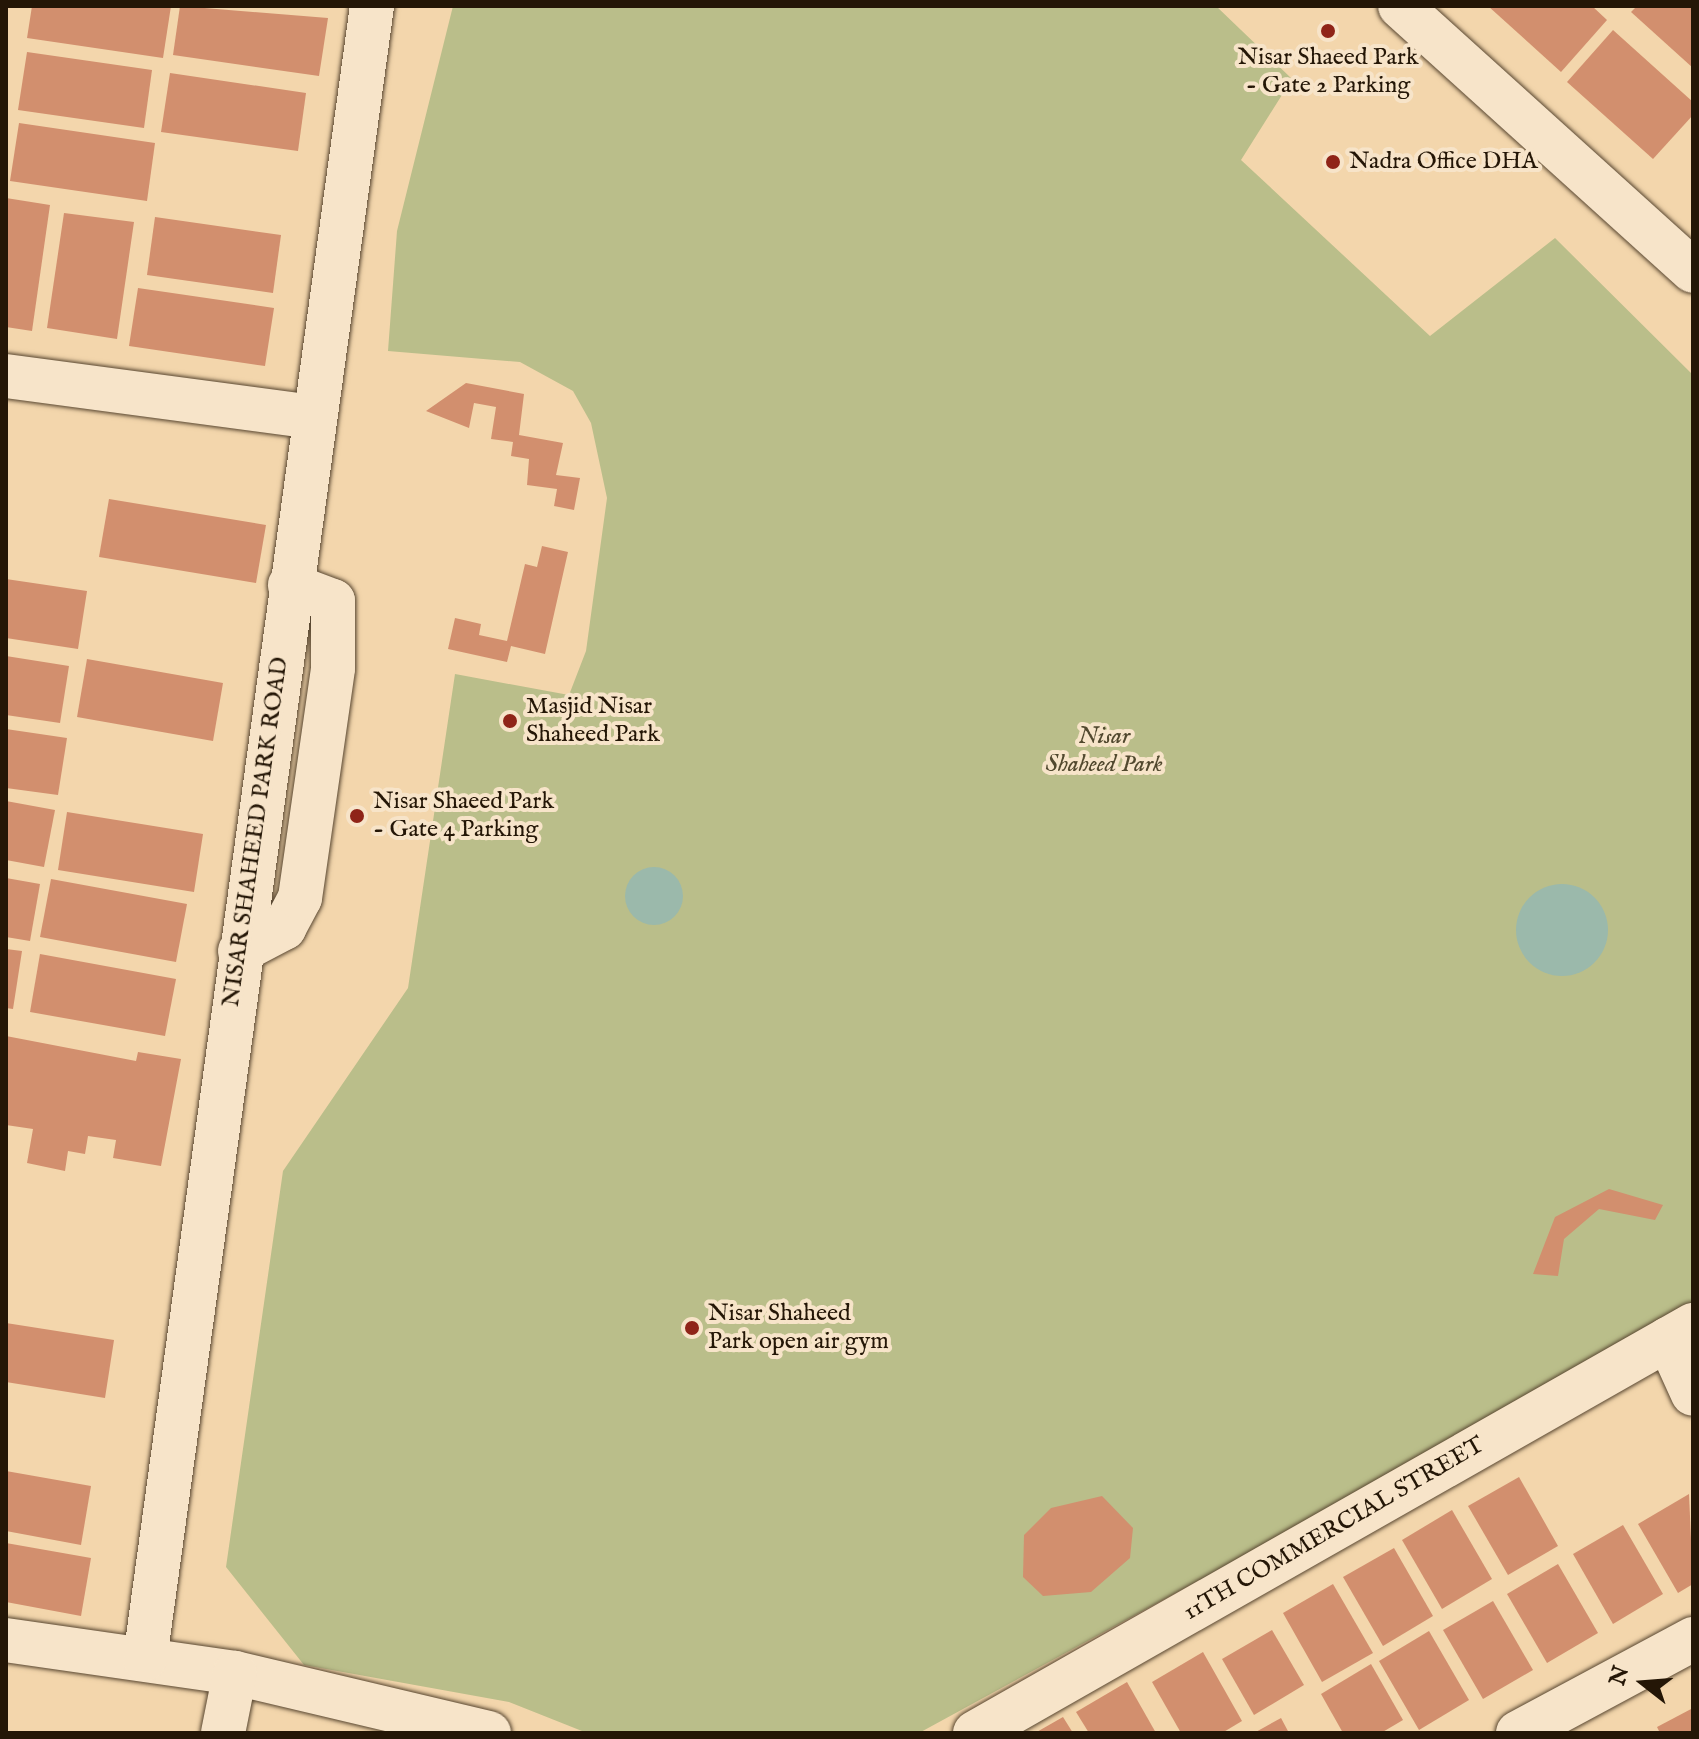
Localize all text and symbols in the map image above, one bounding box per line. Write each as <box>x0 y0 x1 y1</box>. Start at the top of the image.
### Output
marker: Nisar Shaeed Park - Gate 2 Parking <box>1319 22 1337 40</box>
place label: Nisar Shaeed Park - Gate 2 Parking <box>1237 44 1419 100</box>
place label: Nadra Office DHA <box>1349 148 1538 176</box>
marker: Nadra Office DHA <box>1324 153 1342 171</box>
street label: NISAR SHAHEED PARK ROAD <box>217 655 295 1009</box>
place label: Masjid Nisar Shaheed Park <box>526 693 660 749</box>
marker: Masjid Nisar Shaheed Park <box>501 712 519 730</box>
park label: Nisar Shaheed Park <box>1045 723 1163 779</box>
place label: Nisar Shaeed Park - Gate 4 Parking <box>373 788 554 844</box>
marker: Nisar Shaeed Park - Gate 4 Parking <box>348 807 366 825</box>
place label: Nisar Shaheed Park open air gym <box>708 1300 889 1356</box>
marker: Nisar Shaheed Park open air gym <box>683 1319 701 1337</box>
street label: 11TH COMMERCIAL STREET <box>1179 1431 1489 1627</box>
north arrow <box>1603 1643 1683 1723</box>
text: N <box>1604 1663 1636 1689</box>

